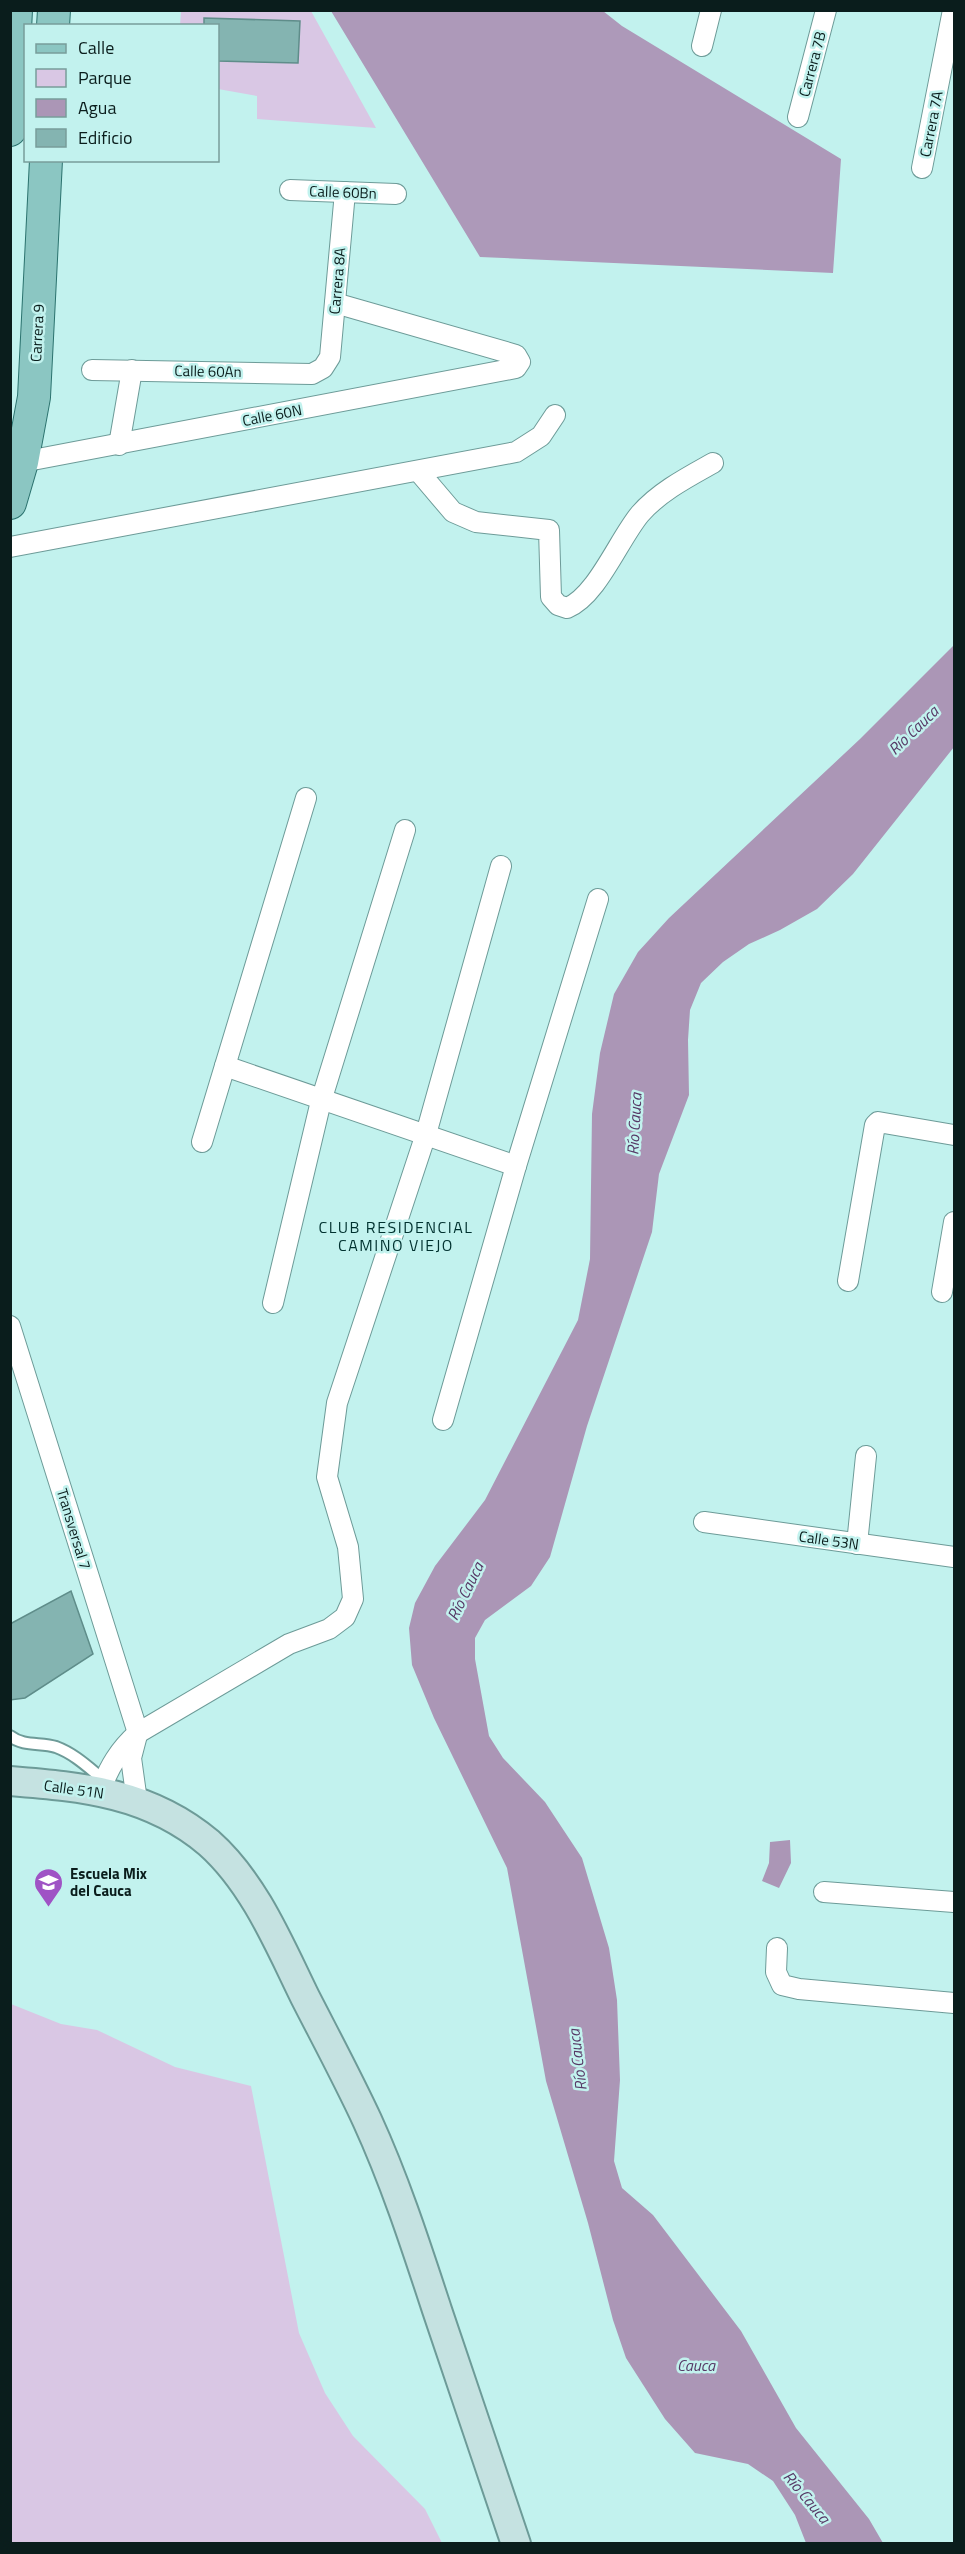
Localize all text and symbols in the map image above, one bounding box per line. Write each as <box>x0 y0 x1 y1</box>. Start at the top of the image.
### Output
legend <box>24 24 219 162</box>
street label: Carrera 7B <box>792 29 832 99</box>
text: Calle <box>78 34 114 61</box>
text: Parque <box>78 64 132 91</box>
street label: Carrera 7A <box>913 89 949 159</box>
text: Agua <box>78 94 116 121</box>
text: Edificio <box>78 124 132 151</box>
street label: Calle 60Bn <box>309 179 377 205</box>
street label: Carrera 8A <box>323 247 351 315</box>
street label: Carrera 9 <box>24 303 50 363</box>
street label: Calle 60An <box>174 359 242 383</box>
street label: Calle 60N <box>240 398 304 432</box>
water label: Río Cauca <box>882 699 944 760</box>
water label: Río Cauca <box>620 1091 648 1156</box>
district label: CLUB RESIDENCIAL CAMINO VIEJO <box>319 1215 473 1257</box>
street label: Transversal 7 <box>51 1486 97 1572</box>
street label: Calle 53N <box>797 1524 861 1556</box>
water label: Río Cauca <box>441 1557 490 1624</box>
street label: Calle 51N <box>42 1773 106 1805</box>
place label: Escuela Mix del Cauca <box>70 1862 147 1902</box>
school or university icon: Escuela Mix del Cauca <box>33 1866 65 1908</box>
water label: Río Cauca <box>561 2027 593 2092</box>
water label: Cauca <box>677 2353 716 2377</box>
water label: Río Cauca <box>778 2466 837 2529</box>

